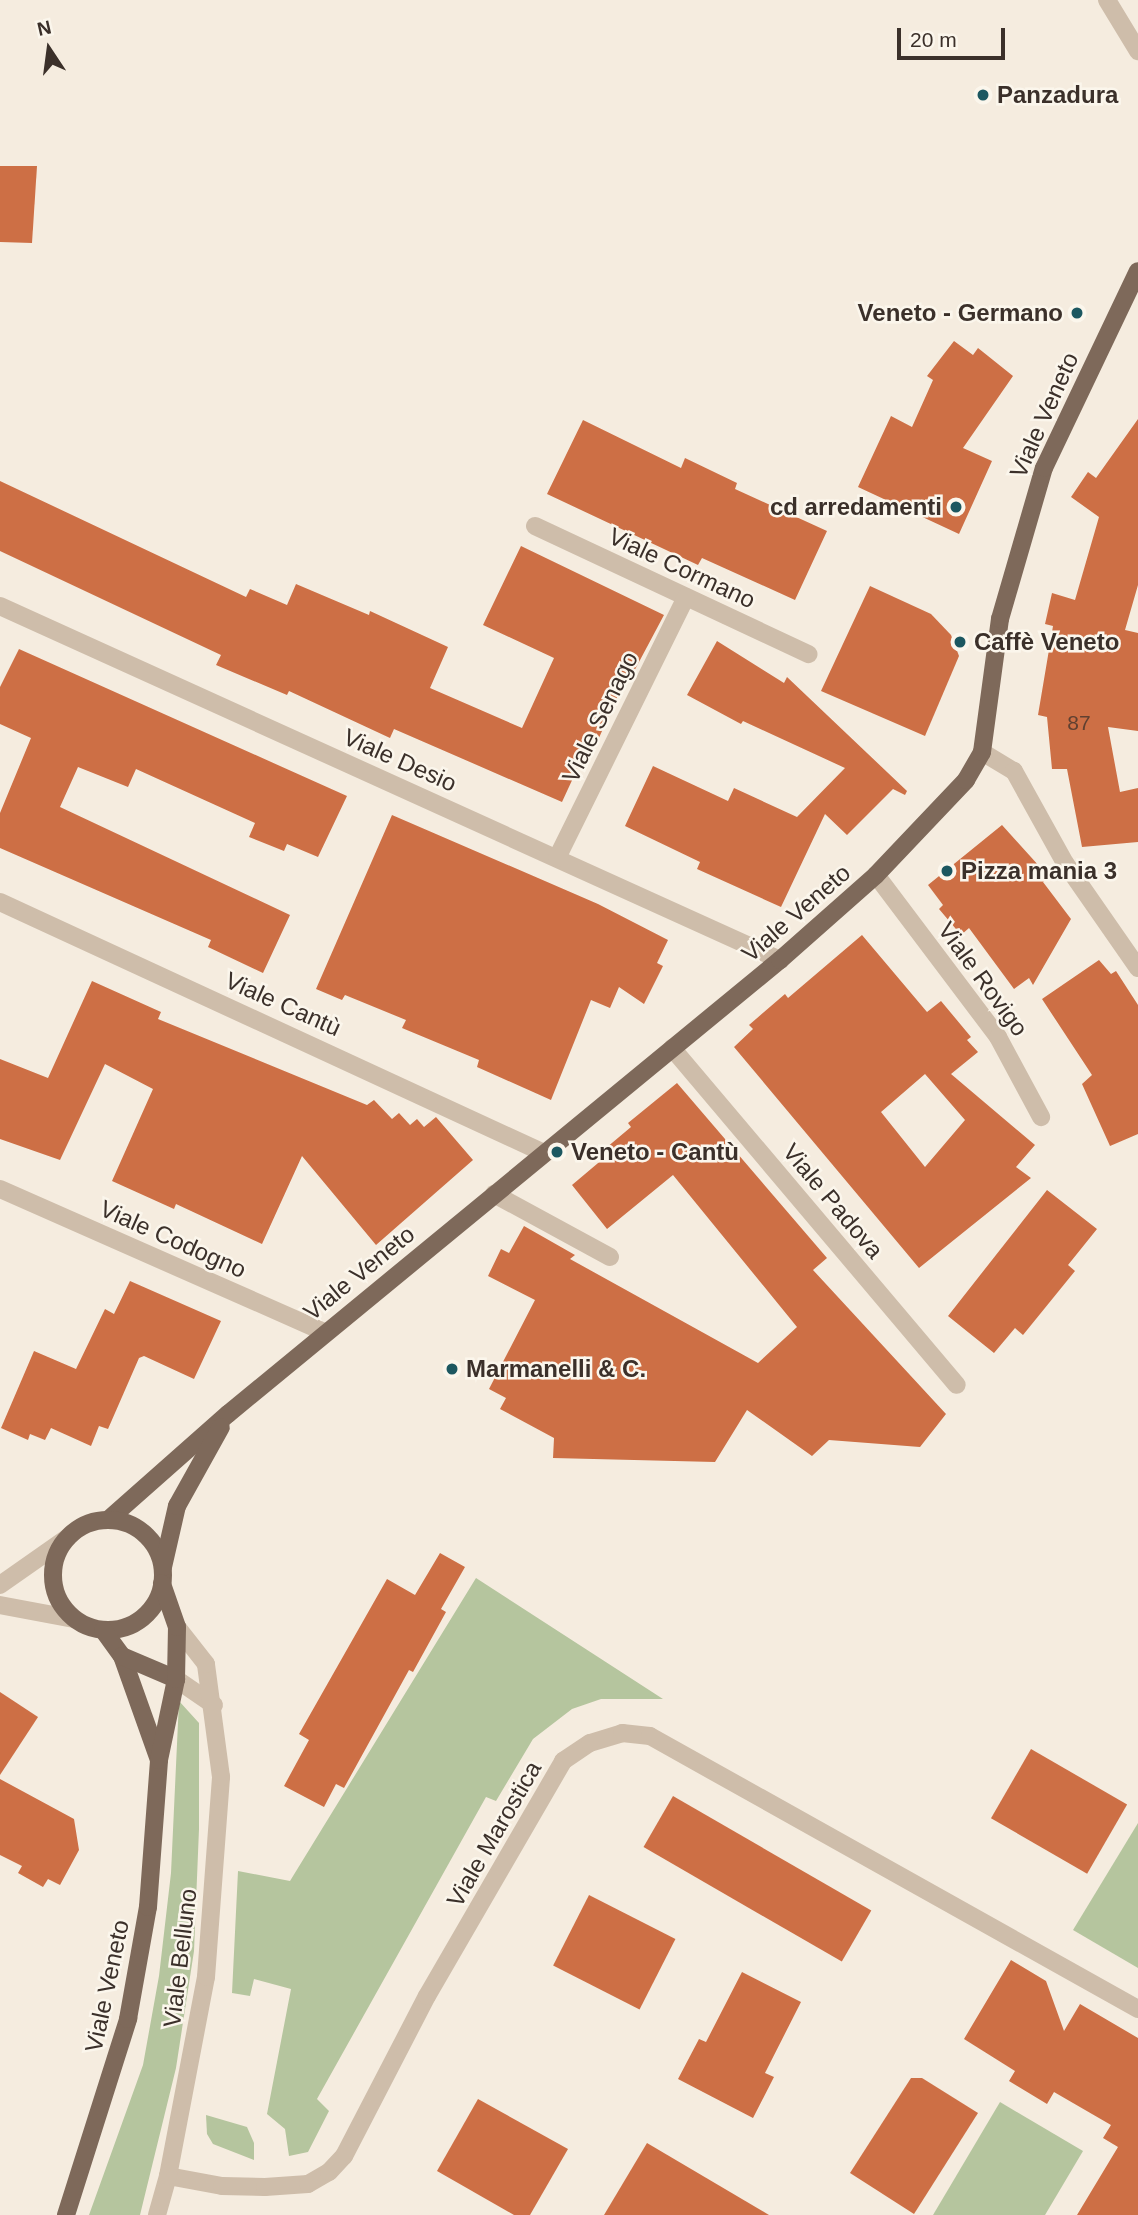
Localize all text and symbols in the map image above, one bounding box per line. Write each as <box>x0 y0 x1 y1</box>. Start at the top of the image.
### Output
north arrow <box>14 14 84 84</box>
scale bar <box>900 14 1009 58</box>
text: N <box>35 16 53 40</box>
text: 20 m <box>910 28 957 51</box>
place label: Panzadura <box>997 81 1118 109</box>
marker: Panzadura <box>975 87 991 103</box>
place label: Veneto - Germano <box>858 299 1063 327</box>
marker: Veneto - Germano <box>1069 305 1085 321</box>
street label: Viale Veneto <box>1004 348 1084 482</box>
place label: cd arredamenti <box>770 493 942 521</box>
marker: cd arredamenti <box>948 499 964 515</box>
street label: Viale Cormano <box>604 521 760 615</box>
place label: Caffè Veneto <box>974 628 1119 656</box>
marker: Caffè Veneto <box>952 634 968 650</box>
street label: Viale Senago <box>556 647 644 787</box>
house number: 87 <box>1067 710 1091 736</box>
street label: Viale Desio <box>339 722 461 798</box>
place label: Pizza mania 3 <box>961 857 1117 885</box>
street label: Viale Veneto <box>736 858 856 968</box>
marker: Pizza mania 3 <box>939 863 955 879</box>
street label: Viale Rovigo <box>932 916 1034 1042</box>
street label: Viale Cantù <box>221 966 345 1042</box>
place label: Veneto - Cantù <box>571 1138 739 1166</box>
street label: Viale Padova <box>777 1138 889 1264</box>
marker: Veneto - Cantù <box>549 1144 565 1160</box>
street label: Viale Codogno <box>95 1194 251 1284</box>
street label: Viale Veneto <box>298 1220 420 1326</box>
place label: Marmanelli & C. <box>466 1355 646 1383</box>
marker: Marmanelli & C. <box>444 1361 460 1377</box>
street label: Viale Marostica <box>441 1756 547 1912</box>
street label: Viale Belluno <box>157 1887 203 2029</box>
street label: Viale Veneto <box>79 1917 135 2055</box>

